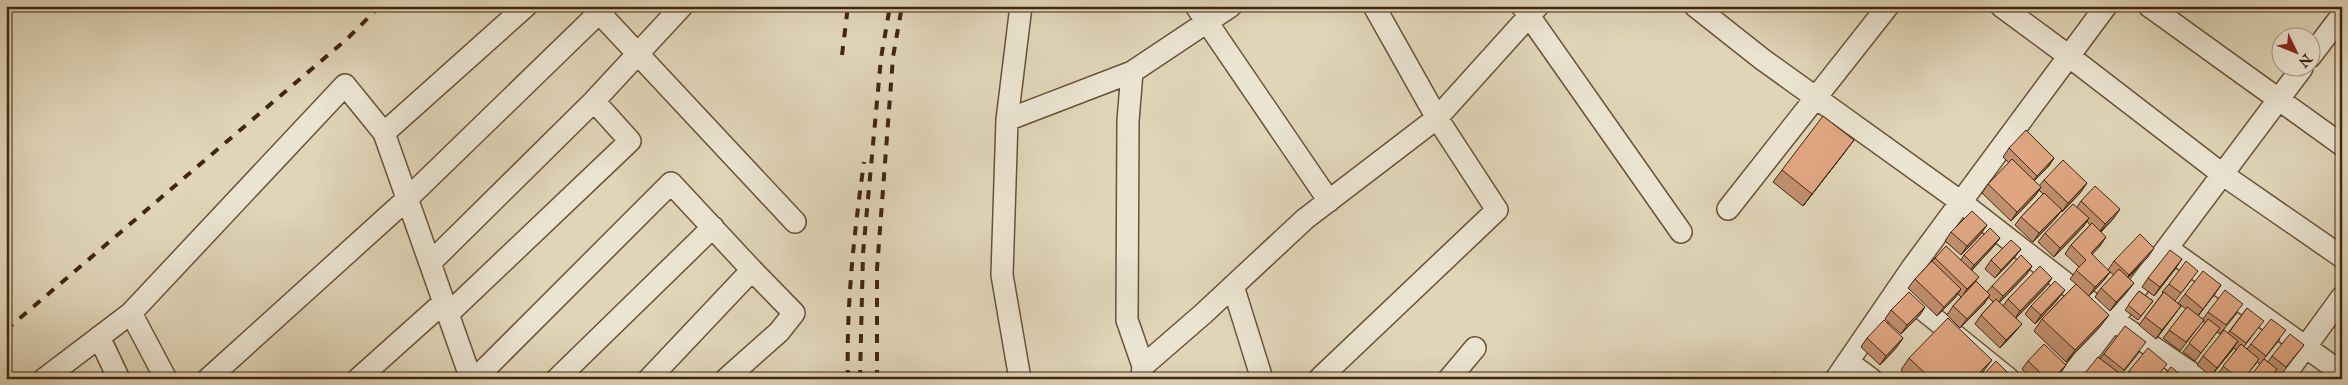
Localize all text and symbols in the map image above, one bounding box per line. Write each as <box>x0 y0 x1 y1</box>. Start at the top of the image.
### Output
north arrow <box>2270 28 2320 78</box>
text: N <box>2294 49 2316 71</box>

